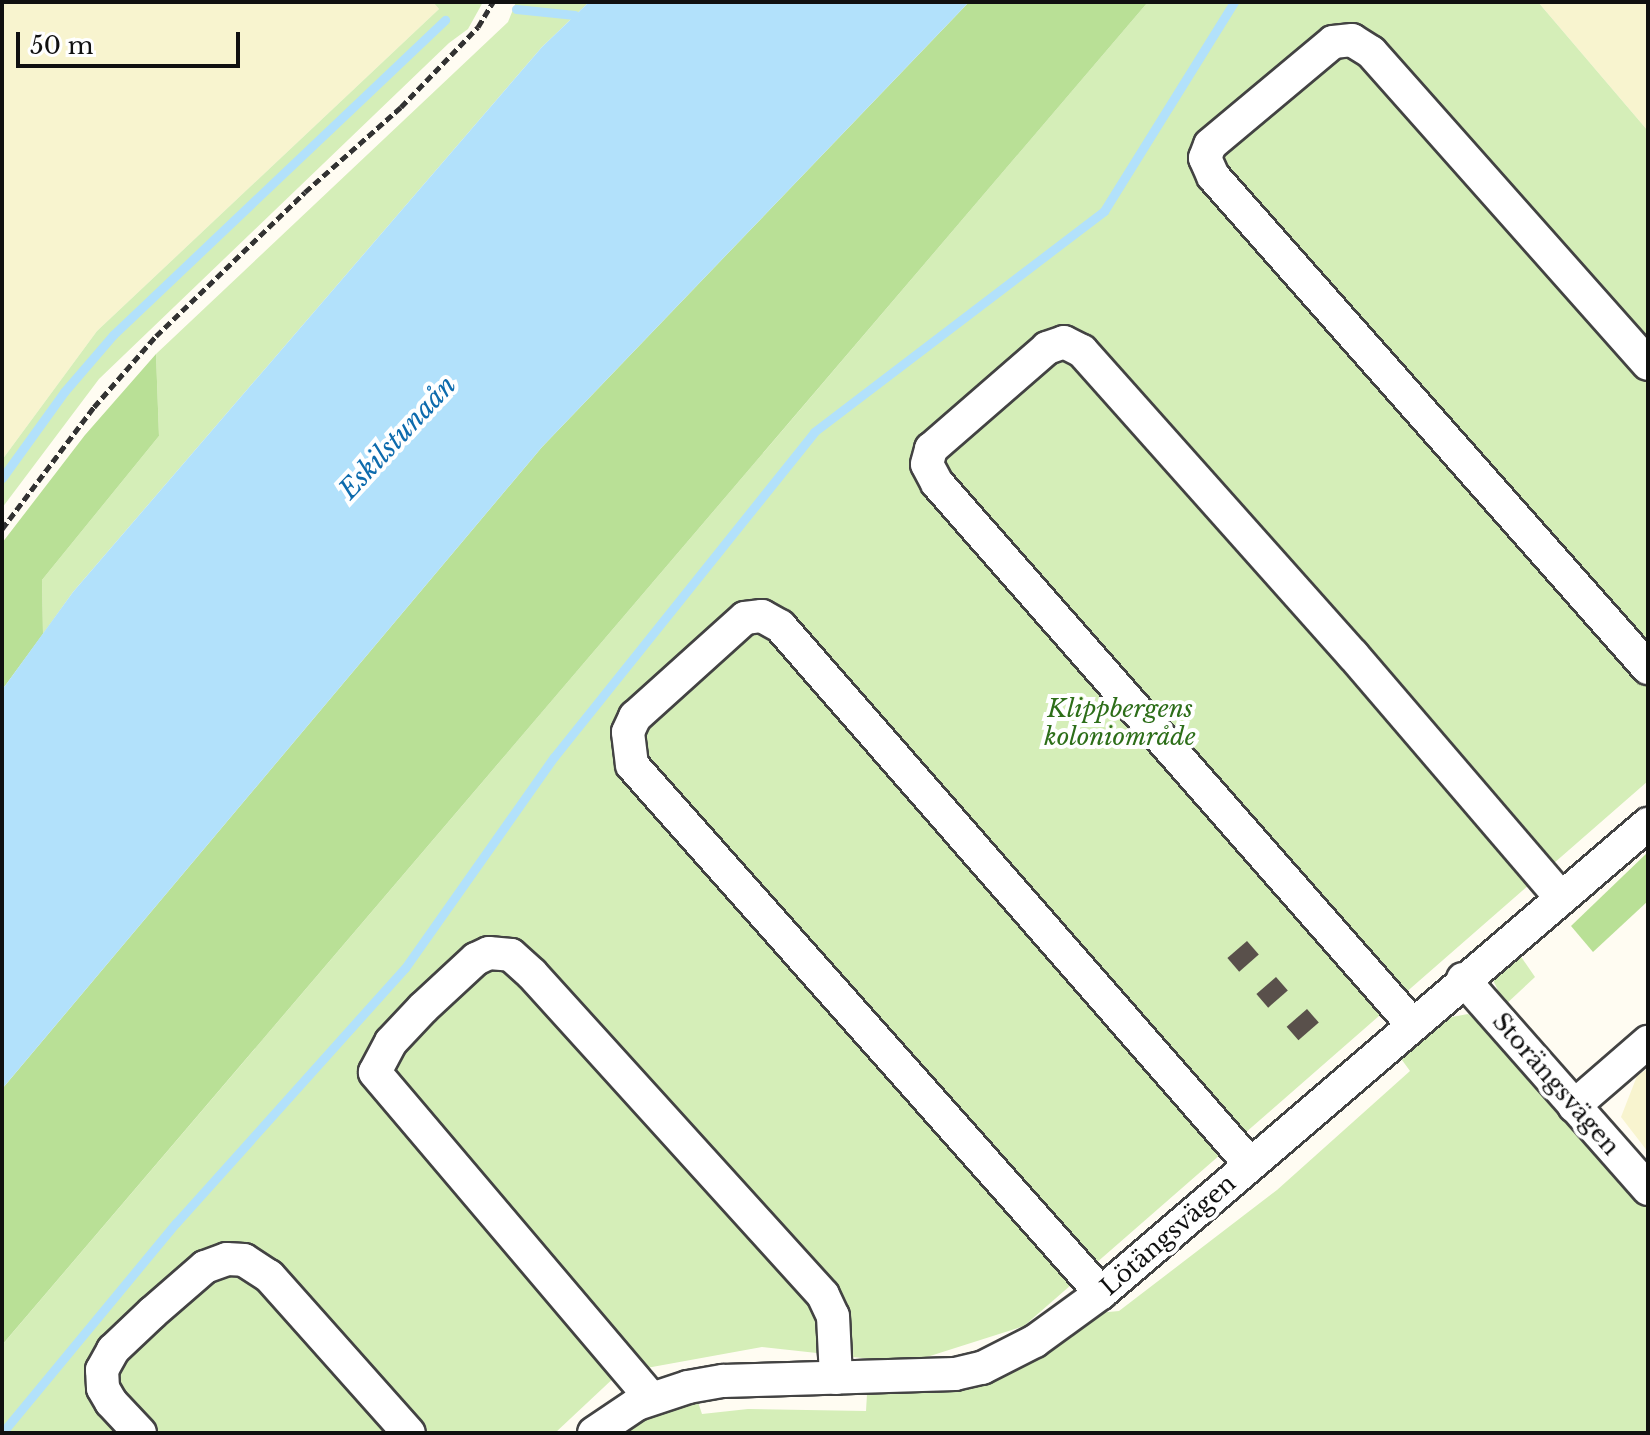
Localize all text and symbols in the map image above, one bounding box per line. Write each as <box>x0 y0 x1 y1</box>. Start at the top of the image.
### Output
scale bar <box>20 16 244 66</box>
text: 50 m <box>30 31 93 60</box>
water label: Eskilstunaån <box>333 370 463 506</box>
park label: Klippbergens koloniområde <box>1044 695 1196 751</box>
street label: Storängsvägen <box>1487 1007 1625 1161</box>
street label: Lötängsvägen <box>1095 1169 1241 1301</box>

